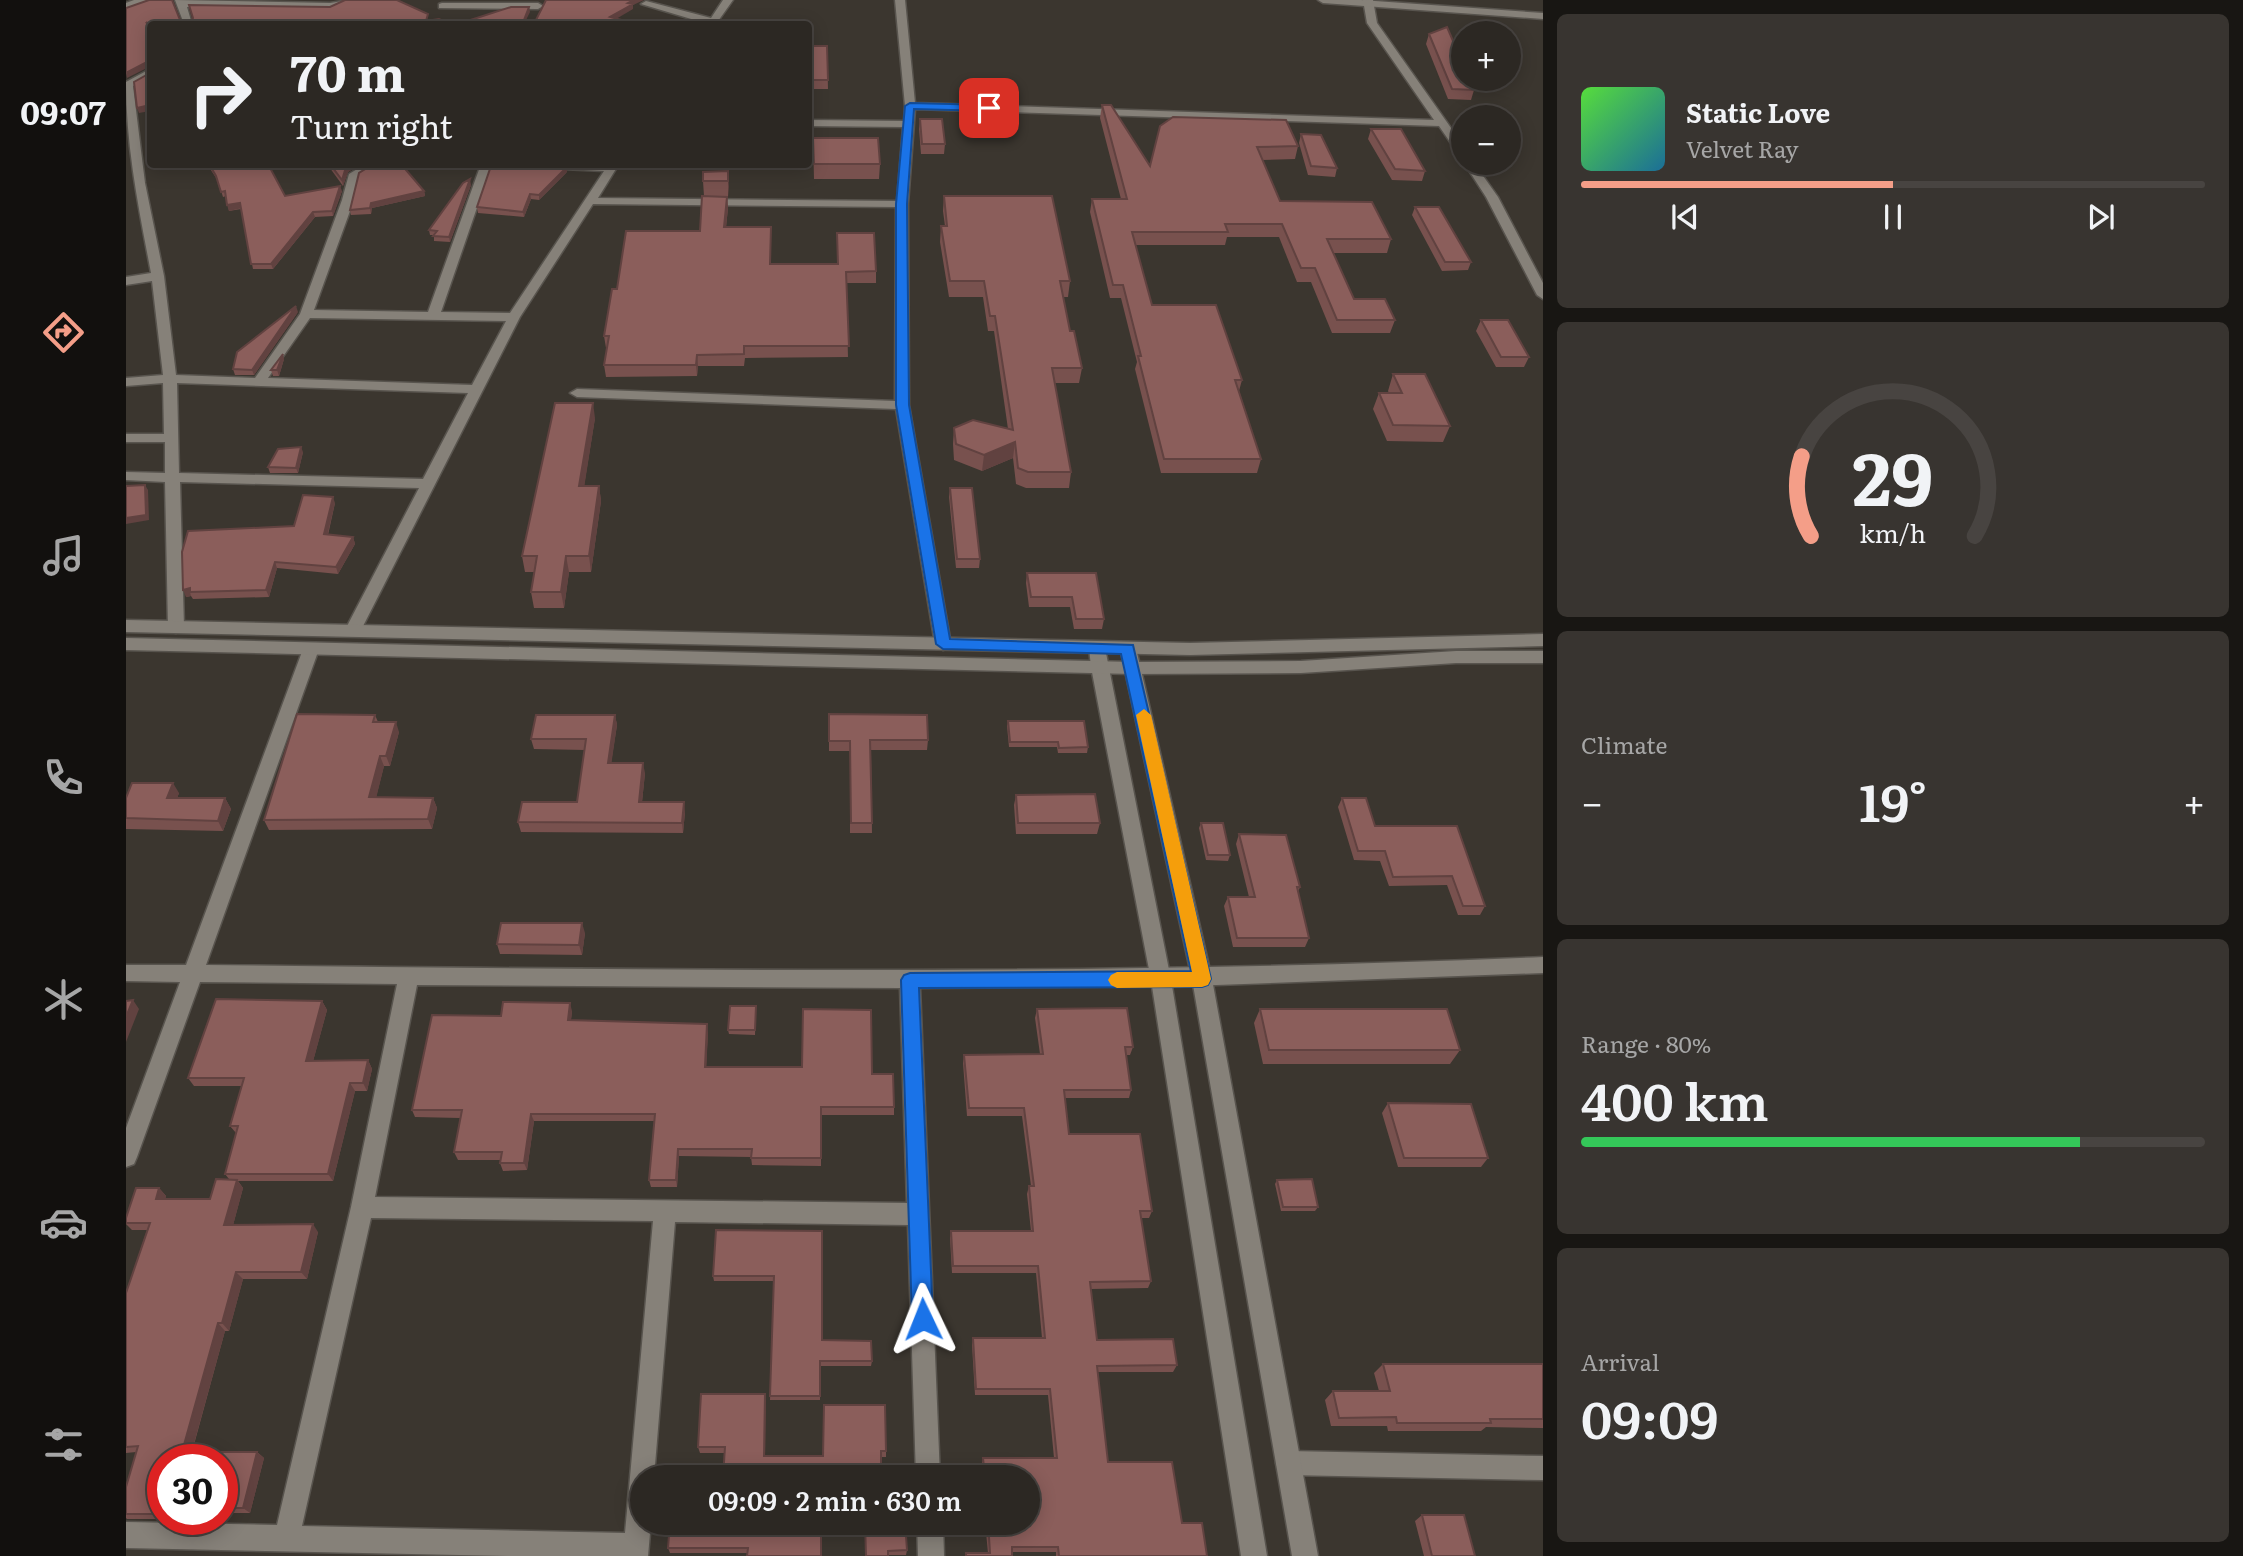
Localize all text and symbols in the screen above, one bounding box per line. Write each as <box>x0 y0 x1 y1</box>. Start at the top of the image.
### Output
map controls <box>1451 21 1521 175</box>
button: + <box>1451 21 1521 91</box>
text: 70 m <box>290 34 405 107</box>
icon: right <box>175 49 266 140</box>
pin <box>959 78 1019 138</box>
text: 09:07 <box>20 87 106 135</box>
icon: arrive <box>970 89 1008 127</box>
text: Static Love <box>1686 92 1830 131</box>
text: Turn right <box>290 101 452 149</box>
button: − <box>1451 105 1521 175</box>
text: Velvet Ray <box>1686 131 1798 165</box>
icon: previous <box>1666 198 1704 236</box>
icon: pause <box>1874 198 1912 236</box>
icon: next <box>2082 198 2120 236</box>
icon: directions <box>39 308 88 357</box>
text: 29 <box>1852 420 1934 528</box>
text: km/h <box>1860 513 1926 550</box>
icon: music <box>39 531 88 580</box>
text: Climate <box>1581 727 1667 761</box>
icon: phone <box>39 753 88 802</box>
text: 19° <box>1859 761 1927 838</box>
text: − <box>1581 772 1603 829</box>
text: + <box>2183 772 2205 829</box>
icon: climate <box>39 975 88 1024</box>
text: Range · 80% <box>1581 1026 1711 1060</box>
text: 400 km <box>1581 1060 1769 1137</box>
icon: car <box>39 1198 88 1247</box>
position arrow <box>886 1282 960 1356</box>
text: Arrival <box>1581 1344 1660 1378</box>
text: 09:09 <box>1581 1378 1718 1455</box>
icon: filters <box>39 1420 88 1469</box>
speed limit sign: 30 <box>147 1444 238 1535</box>
text: 09:09 · 2 min · 630 m <box>708 1480 962 1519</box>

